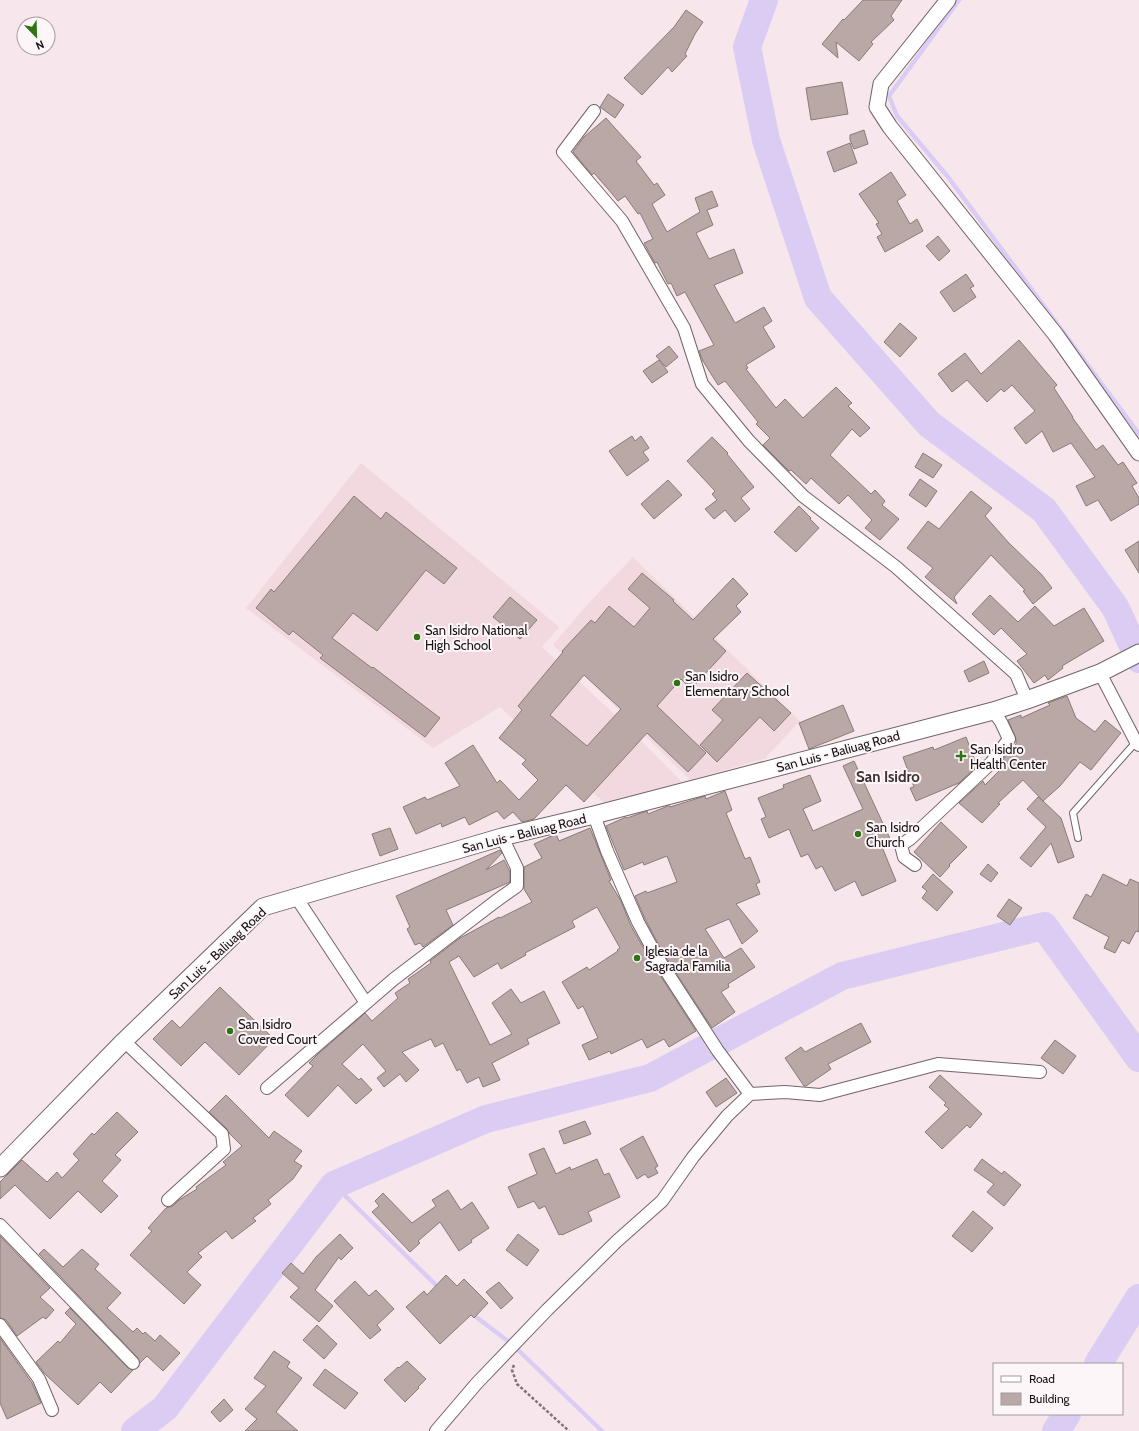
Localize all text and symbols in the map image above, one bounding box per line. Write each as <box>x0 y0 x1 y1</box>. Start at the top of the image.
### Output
north arrow <box>16 16 56 56</box>
text: N <box>34 37 46 53</box>
place label: San Isidro National High School <box>425 622 528 653</box>
marker: San Isidro National High School <box>412 632 422 642</box>
place label: San Isidro Elementary School <box>685 668 789 699</box>
marker: San Isidro Elementary School <box>672 678 682 688</box>
street label: San Luis - Baliuag Road <box>774 727 902 775</box>
place label: San Isidro Health Center <box>970 741 1047 772</box>
marker: San Isidro Health Center <box>955 750 967 762</box>
district label: San Isidro <box>856 768 920 786</box>
street label: San Luis - Baliuag Road <box>460 810 588 856</box>
place label: San Isidro Church <box>866 819 920 850</box>
marker: San Isidro Church <box>853 829 863 839</box>
street label: San Luis - Baliuag Road <box>165 904 269 1002</box>
place label: Iglesia de la Sagrada Familia <box>645 943 731 974</box>
marker: Iglesia de la Sagrada Familia <box>632 953 642 963</box>
place label: San Isidro Covered Court <box>238 1016 317 1047</box>
marker: San Isidro Covered Court <box>225 1026 235 1036</box>
legend <box>993 1363 1123 1415</box>
text: Road <box>1029 1371 1055 1386</box>
text: Building <box>1029 1391 1071 1406</box>

